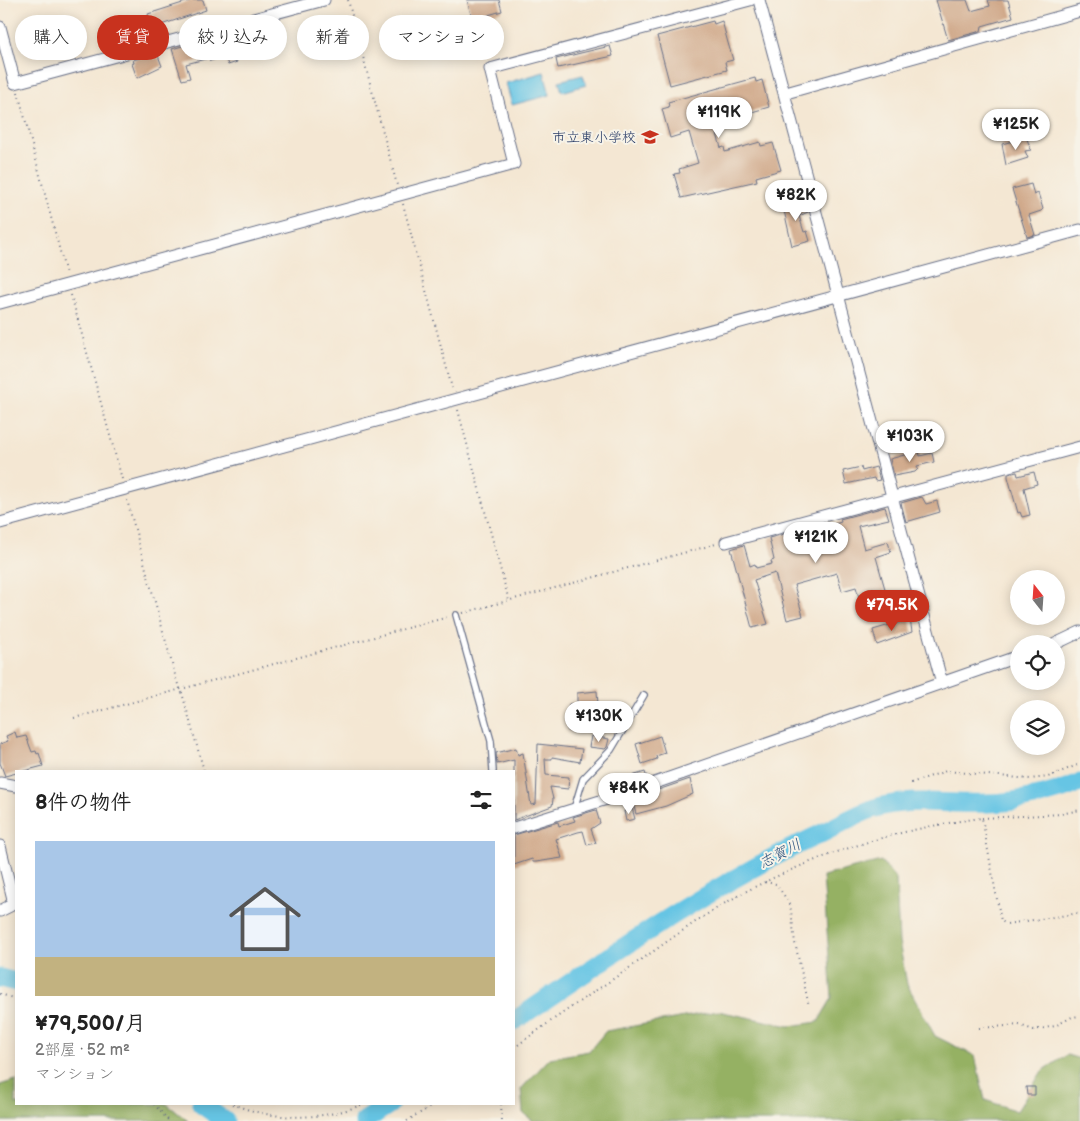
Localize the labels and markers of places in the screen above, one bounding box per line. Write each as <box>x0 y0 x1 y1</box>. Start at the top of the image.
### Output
pin: ¥119K <box>684 96 754 139</box>
pin: ¥125K <box>981 108 1051 151</box>
school or university icon: 市立東小学校 <box>640 127 660 147</box>
place label: 市立東小学校 <box>552 129 636 146</box>
pin: ¥82K <box>766 180 826 222</box>
pin: ¥103K <box>875 420 945 463</box>
pin: ¥121K <box>781 522 851 564</box>
pin: ¥79.5K <box>851 590 933 632</box>
pin: ¥130K <box>564 700 634 743</box>
pin: ¥84K <box>599 772 659 815</box>

